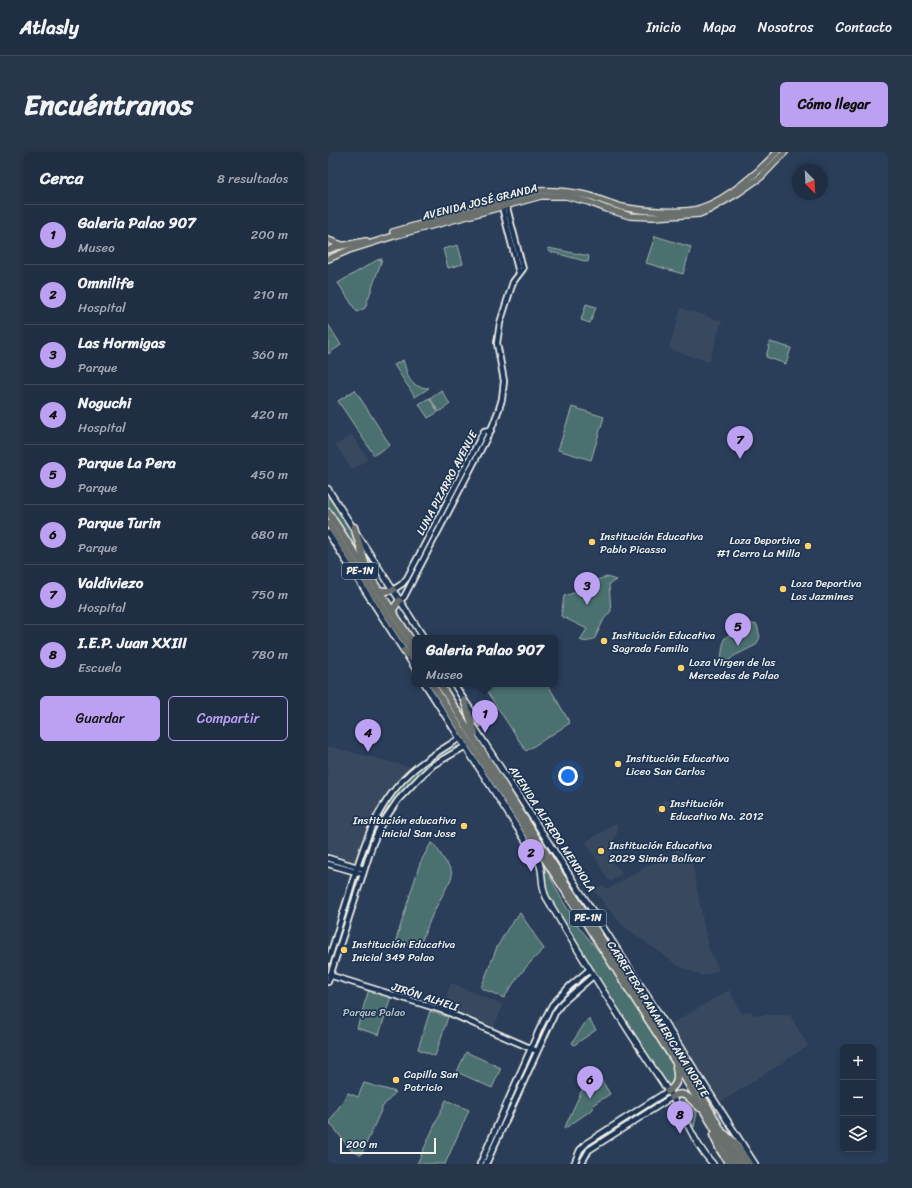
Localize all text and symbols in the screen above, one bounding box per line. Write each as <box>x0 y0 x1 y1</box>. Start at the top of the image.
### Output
text: Atlasly <box>20 11 79 44</box>
text: Inicio <box>646 15 681 40</box>
text: Mapa <box>703 15 736 40</box>
text: Nosotros <box>758 15 813 40</box>
text: Contacto <box>835 15 892 40</box>
text: Encuéntranos <box>24 80 193 129</box>
button: Cómo llegar <box>780 82 888 127</box>
text: Cerca <box>40 163 83 193</box>
north arrow <box>792 164 828 200</box>
text: 8 resultados <box>217 167 288 190</box>
street label: AVENIDA JOSÉ GRANDA <box>419 179 540 226</box>
text: Galeria Palao 907 <box>78 210 196 236</box>
text: 1 <box>50 223 56 246</box>
text: 200 m <box>251 223 288 246</box>
text: Museo <box>78 236 115 259</box>
text: Omnilife <box>78 270 134 296</box>
text: 2 <box>49 283 57 306</box>
text: 210 m <box>253 283 288 306</box>
text: Hospital <box>78 296 126 319</box>
text: Las Hormigas <box>78 330 165 356</box>
text: 3 <box>49 343 57 366</box>
text: 360 m <box>252 343 288 366</box>
text: Parque <box>78 356 117 379</box>
text: Noguchi <box>78 390 131 416</box>
text: 4 <box>49 403 57 426</box>
text: 420 m <box>251 403 288 426</box>
text: Hospital <box>78 416 126 439</box>
street label: LUNA PIZARRO AVENUE <box>411 426 483 539</box>
pin: 7 <box>727 426 753 459</box>
text: Parque La Pera <box>78 450 176 476</box>
text: 5 <box>49 463 57 486</box>
text: 450 m <box>250 463 288 486</box>
text: Parque <box>78 476 117 499</box>
text: Parque Turin <box>78 510 161 536</box>
text: 6 <box>49 523 57 546</box>
text: 680 m <box>251 523 288 546</box>
place label: Institución Educativa Pablo Picasso <box>599 527 704 559</box>
place label: Loza Deportiva #1 Cerro La Milla <box>716 531 800 563</box>
text: Parque <box>78 536 117 559</box>
marker: Institución Educativa Pablo Picasso <box>587 537 597 547</box>
marker: Loza Deportiva #1 Cerro La Milla <box>803 541 813 551</box>
road number: PE-1N <box>342 563 378 579</box>
text: Valdiviezo <box>78 570 143 596</box>
pin: 3 <box>574 572 600 605</box>
place label: Loza Deportiva Los Jazmines <box>791 574 862 606</box>
text: 7 <box>49 583 57 606</box>
text: 750 m <box>251 583 288 606</box>
marker: Loza Deportiva Los Jazmines <box>778 584 788 594</box>
text: Hospital <box>78 596 126 619</box>
pin: 5 <box>725 613 751 646</box>
place label: Institución Educativa Sagrada Familia <box>611 626 716 658</box>
text: I.E.P. Juan XXIII <box>78 630 187 656</box>
popup <box>412 635 558 687</box>
marker: Institución Educativa Sagrada Familia <box>599 636 609 646</box>
text: Galeria Palao 907 <box>426 637 544 663</box>
text: 8 <box>49 643 57 666</box>
text: 780 m <box>251 643 288 666</box>
place label: Loza Virgen de las Mercedes de Palao <box>689 653 779 685</box>
text: Escuela <box>78 656 122 679</box>
text: Museo <box>426 663 463 686</box>
marker: Loza Virgen de las Mercedes de Palao <box>676 663 686 673</box>
button: Guardar <box>40 696 160 741</box>
button: Compartir <box>168 696 288 741</box>
pin: 1 <box>472 700 498 733</box>
pin: 4 <box>355 719 381 752</box>
place label: Institución Educativa Liceo San Carlos <box>625 749 730 781</box>
marker: Institución Educativa Liceo San Carlos <box>613 759 623 769</box>
street label: AVENIDA ALFREDO MENDIOLA <box>503 761 600 896</box>
your location <box>558 766 578 786</box>
place label: Institución Educativa No. 2012 <box>669 794 764 826</box>
marker: Institución Educativa No. 2012 <box>657 804 667 814</box>
place label: Institución educativa inicial San Jose <box>352 811 456 843</box>
marker: Institución educativa inicial San Jose <box>459 821 469 831</box>
place label: Institución Educativa 2029 Simón Bolívar <box>608 836 713 868</box>
pin: 2 <box>518 839 544 872</box>
marker: Institución Educativa 2029 Simón Bolívar <box>596 846 606 856</box>
road number: PE-1N <box>570 910 606 926</box>
place label: Institución Educativa Inicial 349 Palao <box>351 935 456 967</box>
street label: CARRETERA PANAMERICANA NORTE <box>602 937 715 1102</box>
marker: Institución Educativa Inicial 349 Palao <box>339 945 349 955</box>
street label: JIRÓN ALHELI <box>388 977 462 1017</box>
park label: Parque Palao <box>343 1003 406 1022</box>
map controls <box>840 1044 876 1152</box>
button: + <box>840 1044 876 1080</box>
place label: Capilla San Patricio <box>404 1065 458 1097</box>
pin: 6 <box>577 1066 603 1099</box>
marker: Capilla San Patricio <box>391 1075 401 1085</box>
button: − <box>840 1080 876 1116</box>
pin: 8 <box>667 1101 693 1134</box>
button: layers <box>840 1116 876 1152</box>
text: 200 m <box>346 1135 378 1154</box>
scale bar <box>340 1136 436 1155</box>

